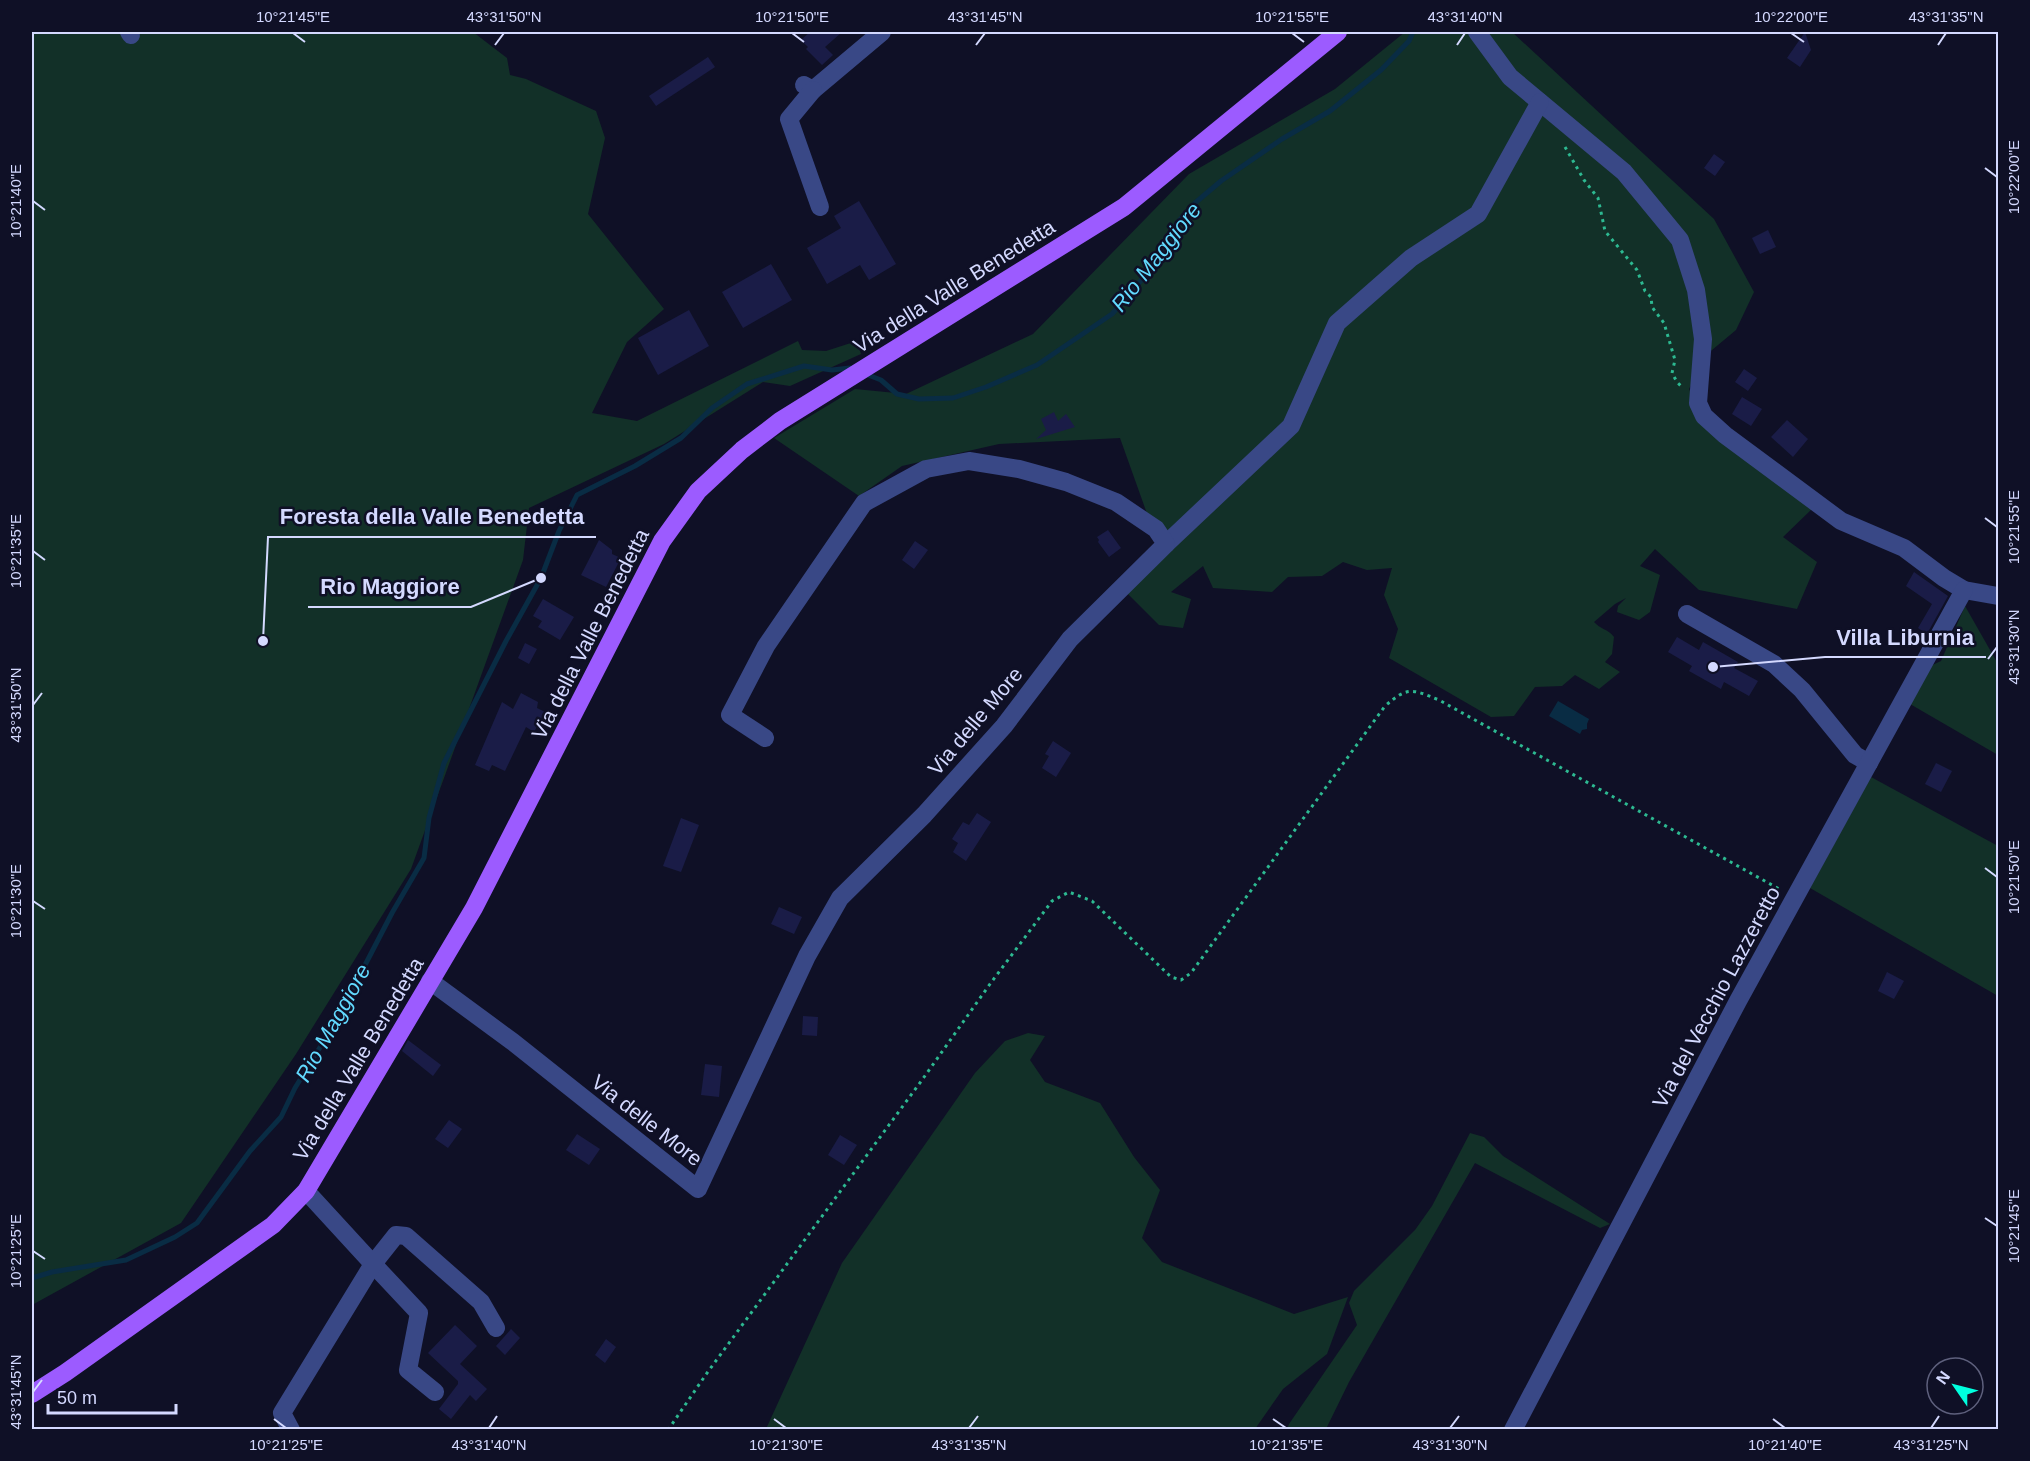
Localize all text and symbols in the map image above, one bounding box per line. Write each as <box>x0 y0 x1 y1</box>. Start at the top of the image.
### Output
text: 10°21'45"E <box>256 8 330 25</box>
text: 43°31'50"N <box>466 8 542 25</box>
text: 10°21'50"E <box>755 8 829 25</box>
text: 43°31'45"N <box>947 8 1023 25</box>
text: 10°21'55"E <box>1255 8 1329 25</box>
text: 43°31'40"N <box>1427 8 1503 25</box>
text: 10°22'00"E <box>1754 8 1828 25</box>
text: 43°31'35"N <box>1908 8 1984 25</box>
text: 10°22'00"E <box>2005 140 2022 214</box>
text: 10°21'40"E <box>7 164 24 238</box>
water label: Rio Maggiore <box>1106 198 1206 316</box>
street label: Via della Valle Benedetta <box>849 214 1059 357</box>
text: 10°21'55"E <box>2005 490 2022 564</box>
callout: Foresta della Valle Benedetta <box>268 497 596 537</box>
text: Foresta della Valle Benedetta <box>280 504 585 529</box>
text: 10°21'35"E <box>7 514 24 588</box>
street label: Via della Valle Benedetta <box>527 525 653 743</box>
callout: Rio Maggiore <box>308 567 471 607</box>
text: Rio Maggiore <box>320 574 460 599</box>
text: 43°31'30"N <box>2005 609 2022 685</box>
callout: Villa Liburnia <box>1825 617 1986 657</box>
text: Villa Liburnia <box>1836 625 1975 650</box>
street label: Via delle More <box>923 662 1027 780</box>
text: 43°31'50"N <box>7 667 24 743</box>
text: 10°21'50"E <box>2005 840 2022 914</box>
text: 10°21'30"E <box>7 864 24 938</box>
street label: Via del Vecchio Lazzeretto <box>1648 883 1784 1111</box>
street label: Via della Valle Benedetta <box>288 953 428 1165</box>
water label: Rio Maggiore <box>290 960 376 1086</box>
street label: Via delle More <box>587 1070 707 1170</box>
text: 10°21'45"E <box>2005 1189 2022 1263</box>
text: 10°21'25"E <box>7 1214 24 1288</box>
text: 43°31'45"N <box>7 1354 24 1430</box>
north arrow <box>1925 1356 1985 1416</box>
text: N <box>1933 1368 1953 1387</box>
scale bar <box>48 1377 176 1415</box>
text: 50 m <box>57 1388 97 1408</box>
text: 10°21'25"E <box>249 1436 323 1453</box>
text: 43°31'40"N <box>451 1436 527 1453</box>
text: 10°21'30"E <box>749 1436 823 1453</box>
text: 43°31'35"N <box>931 1436 1007 1453</box>
text: 10°21'35"E <box>1249 1436 1323 1453</box>
text: 43°31'30"N <box>1412 1436 1488 1453</box>
text: 10°21'40"E <box>1748 1436 1822 1453</box>
text: 43°31'25"N <box>1893 1436 1969 1453</box>

